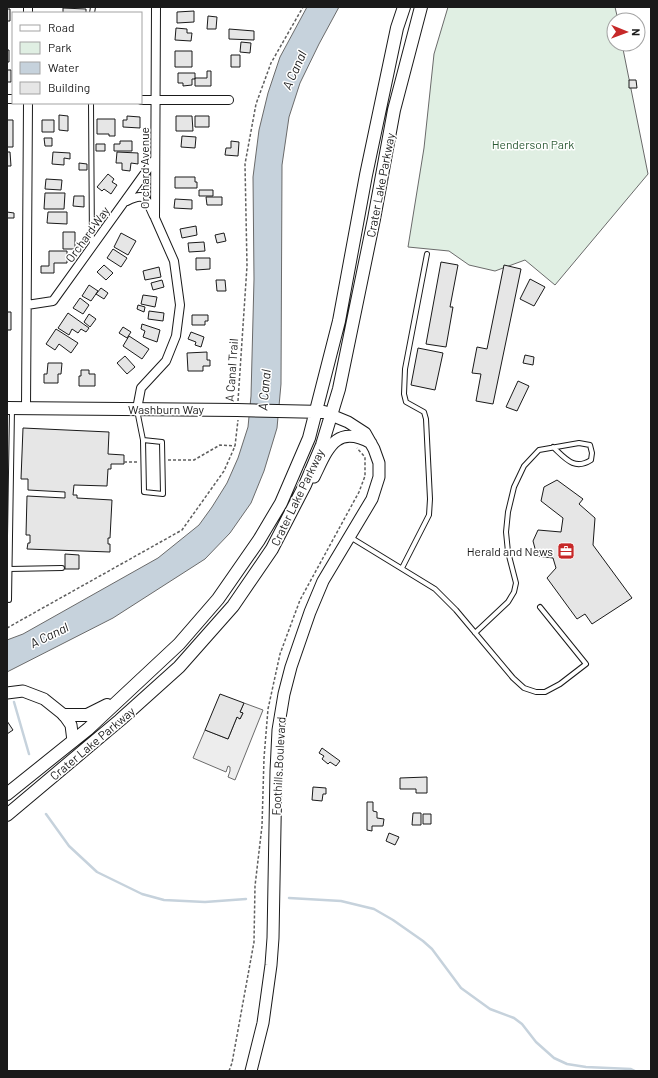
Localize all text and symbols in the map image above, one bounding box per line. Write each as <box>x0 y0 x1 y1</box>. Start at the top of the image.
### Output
legend <box>12 12 142 104</box>
north arrow <box>606 12 646 52</box>
text: Road <box>48 20 75 34</box>
text: N <box>630 28 643 36</box>
text: Park <box>48 40 72 54</box>
water label: A Canal <box>278 48 310 92</box>
text: Water <box>48 60 80 74</box>
text: Building <box>48 80 90 94</box>
street label: Orchard Avenue <box>137 127 151 209</box>
street label: Crater Lake Parkway <box>363 131 397 239</box>
park label: Henderson Park <box>492 137 574 151</box>
street label: Orchard Way <box>62 203 112 265</box>
street label: A Canal Trail <box>222 338 240 402</box>
water label: A Canal <box>254 369 274 411</box>
street label: Washburn Way <box>128 402 205 416</box>
street label: Crater Lake Parkway <box>267 446 327 548</box>
office icon: Herald and News <box>556 541 576 561</box>
place label: Herald and News <box>467 544 553 558</box>
water label: A Canal <box>27 619 71 651</box>
street label: Crater Lake Parkway <box>47 703 138 783</box>
street label: Foothills Boulevard <box>268 716 288 816</box>

